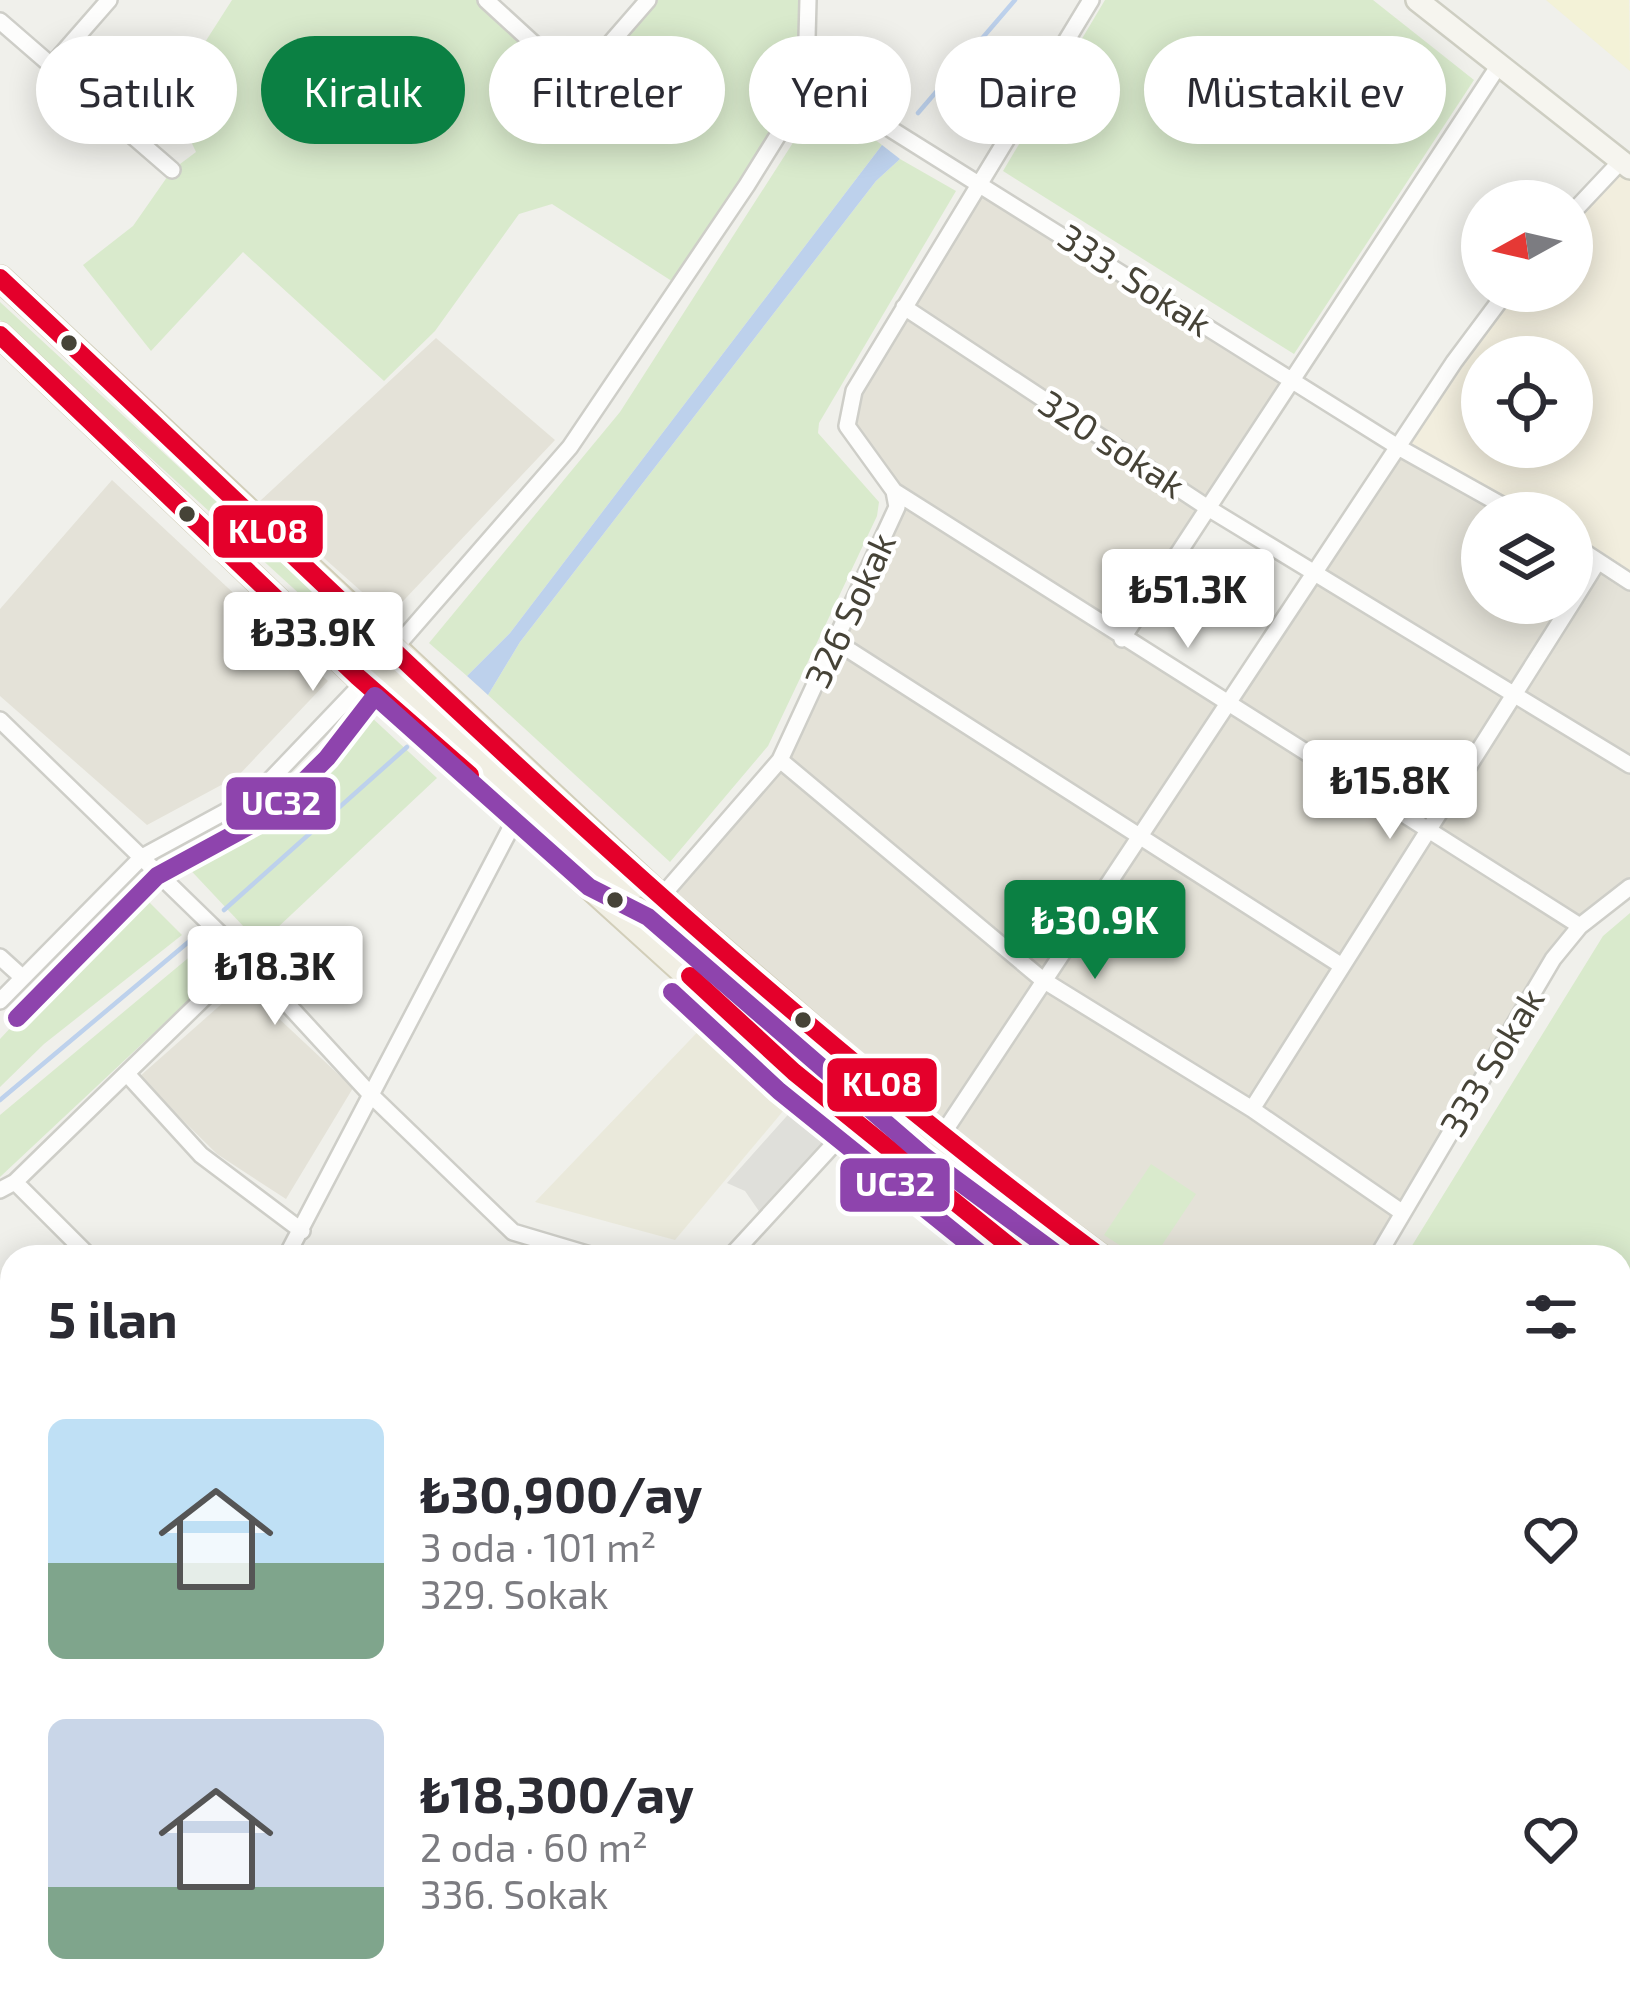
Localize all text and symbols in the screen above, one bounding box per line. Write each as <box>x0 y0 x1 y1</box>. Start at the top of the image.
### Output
chip: Satılık <box>36 36 237 144</box>
chip: Kiralık <box>261 36 465 144</box>
chip: Filtreler <box>489 36 725 144</box>
chip: Yeni <box>749 36 911 144</box>
chip: Daire <box>935 36 1120 144</box>
chip: Müstakil ev <box>1144 36 1446 144</box>
north arrow <box>1461 180 1593 312</box>
map controls <box>1461 180 1593 624</box>
street label: 333. Sokak <box>1051 213 1220 344</box>
unlabelled marker <box>58 332 80 354</box>
button: locate <box>1461 336 1593 468</box>
street label: 320 sokak <box>1032 380 1194 506</box>
button: layers <box>1461 492 1593 624</box>
unlabelled marker <box>176 503 198 525</box>
line badge: KL08 <box>211 503 325 560</box>
text: KL08 <box>228 510 308 550</box>
street label: 326 Sokak <box>794 525 903 694</box>
pin: ₺51.3K <box>1090 549 1286 651</box>
text: ₺51.3K <box>1129 564 1247 611</box>
pin: ₺33.9K <box>215 592 411 694</box>
text: ₺33.9K <box>251 607 375 654</box>
pin: ₺15.8K <box>1292 740 1488 842</box>
text: ₺15.8K <box>1330 755 1450 802</box>
line badge: UC32 <box>224 775 338 832</box>
text: UC32 <box>241 782 321 822</box>
pin: ₺30.9K <box>997 880 1193 982</box>
unlabelled marker <box>604 889 626 911</box>
text: ₺30.9K <box>1031 895 1159 942</box>
pin: ₺18.3K <box>177 926 373 1028</box>
text: ₺18.3K <box>215 941 335 988</box>
street label: 333 Sokak <box>1430 979 1552 1143</box>
unlabelled marker <box>792 1009 814 1031</box>
line badge: KL08 <box>825 1056 939 1114</box>
text: KL08 <box>842 1063 922 1103</box>
line badge: UC32 <box>838 1156 952 1214</box>
text: UC32 <box>855 1163 935 1203</box>
icon: filters <box>1518 1284 1584 1350</box>
text: 5 ilan <box>48 1287 178 1348</box>
text: ₺30,900/ay <box>420 1462 702 1523</box>
icon: home <box>144 1467 288 1611</box>
icon: heart <box>1518 1506 1584 1572</box>
text: 3 oda · 101 m² <box>420 1523 656 1570</box>
text: 329. Sokak <box>420 1570 609 1617</box>
text: ₺18,300/ay <box>420 1762 694 1823</box>
icon: home <box>144 1767 288 1911</box>
icon: heart <box>1518 1806 1584 1872</box>
text: 2 oda · 60 m² <box>420 1823 648 1870</box>
text: 336. Sokak <box>420 1870 608 1917</box>

